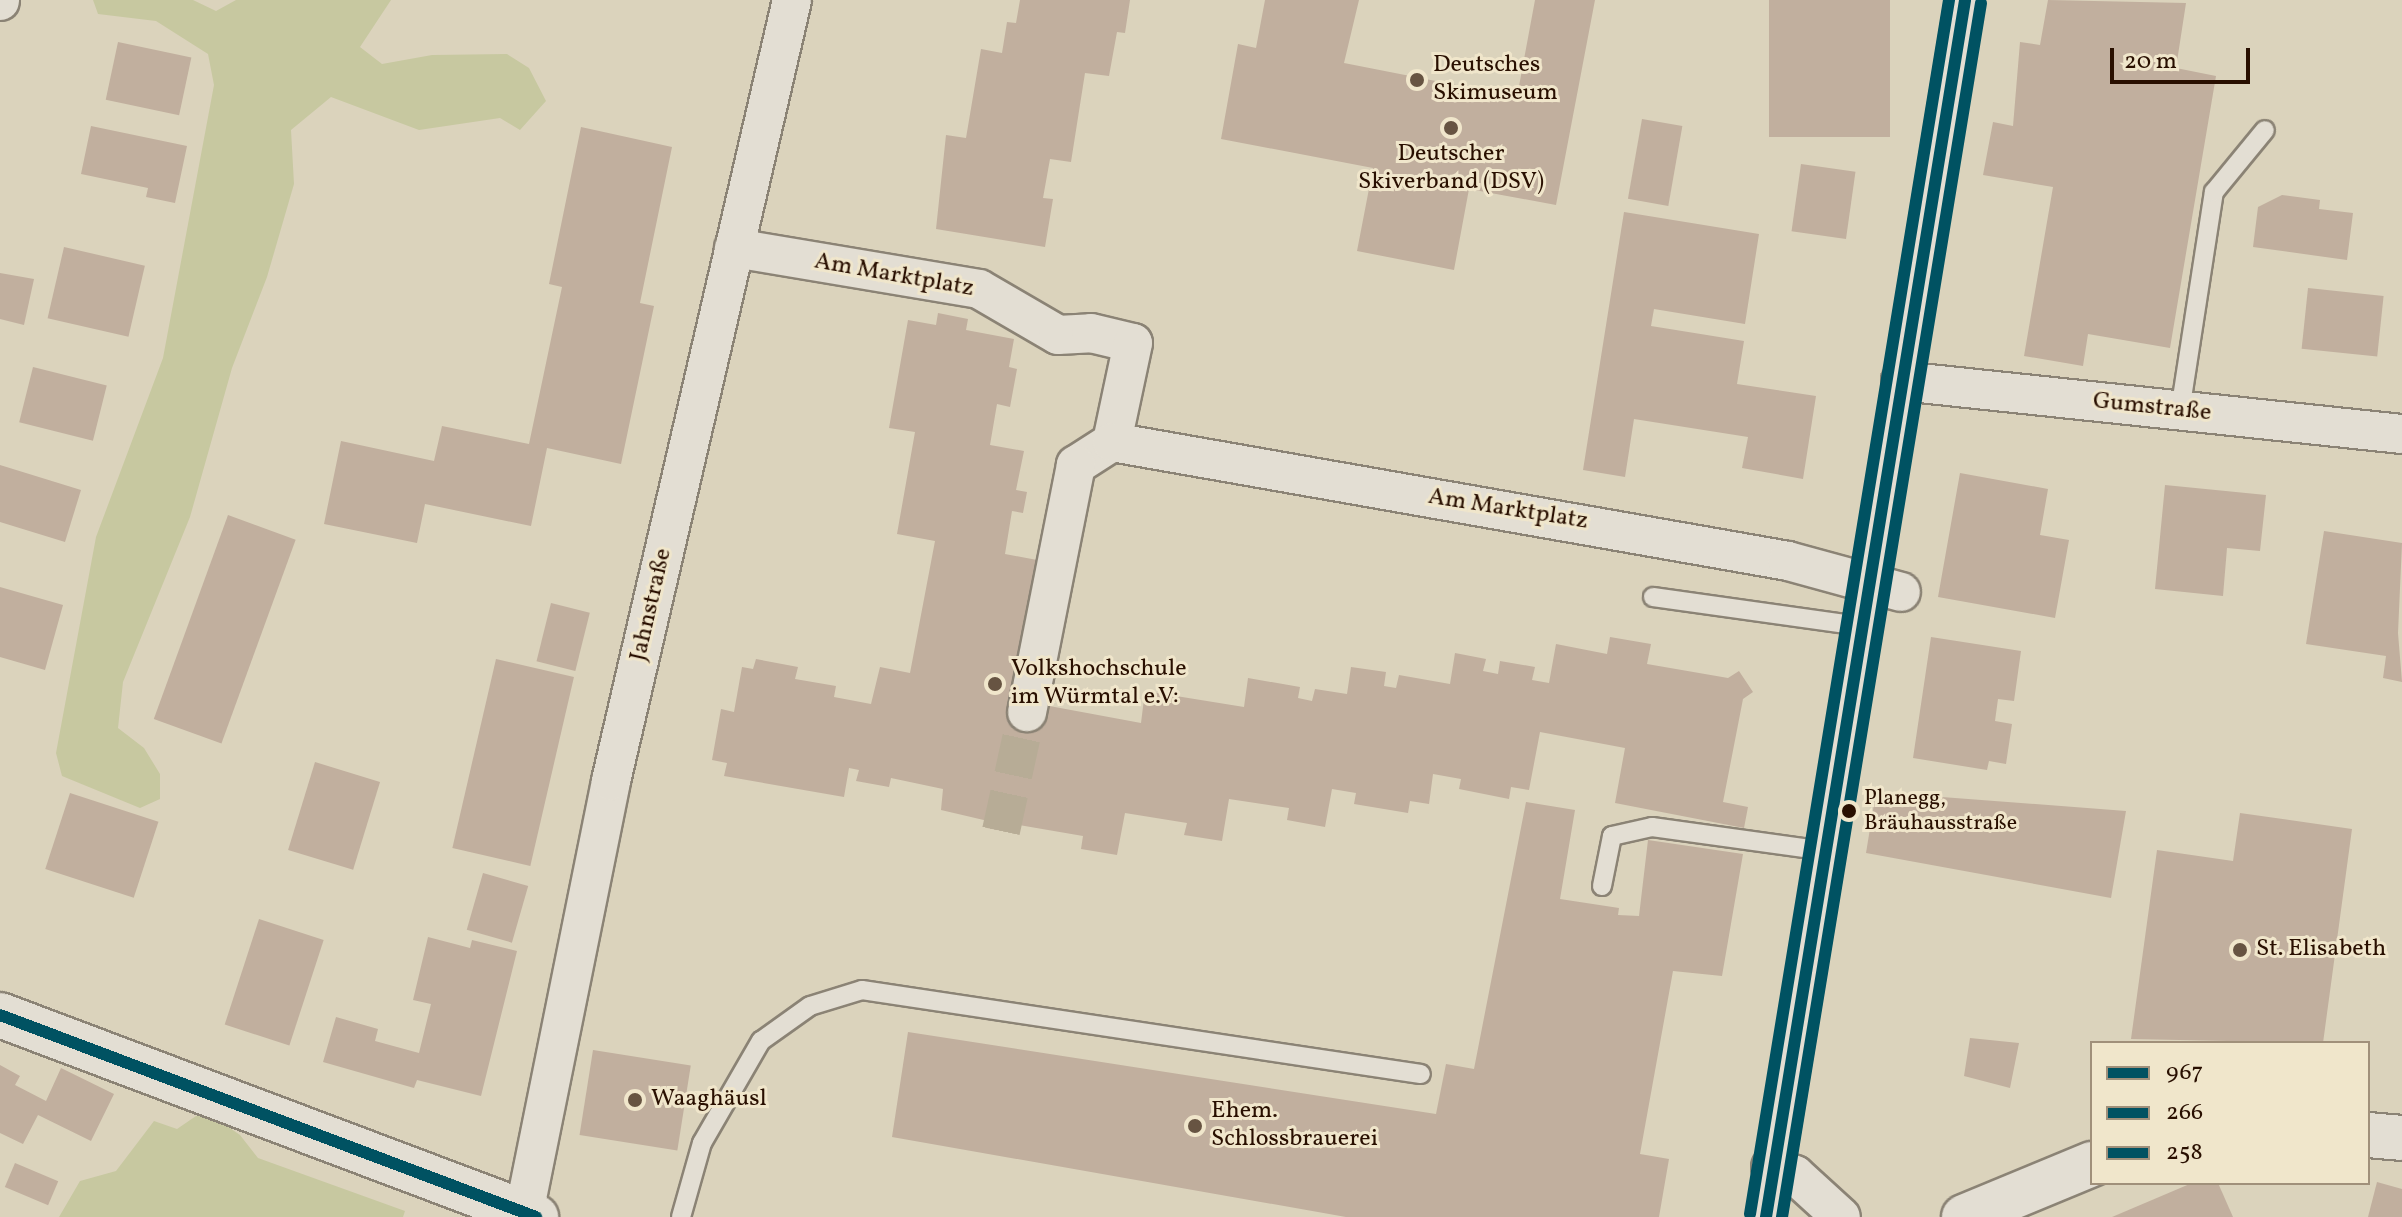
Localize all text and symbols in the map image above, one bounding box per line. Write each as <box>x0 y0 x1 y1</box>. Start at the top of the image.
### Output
scale bar <box>2114 32 2254 82</box>
text: 20 m <box>2124 45 2177 79</box>
place label: Deutsches Skimuseum <box>1433 52 1558 108</box>
marker: Deutsches Skimuseum <box>1408 71 1426 89</box>
marker: Deutscher Skiverband (DSV) <box>1442 119 1460 137</box>
place label: Deutscher Skiverband (DSV) <box>1358 141 1544 197</box>
street label: Am Marktplatz <box>812 248 976 304</box>
street label: Gumstraße <box>2091 387 2213 429</box>
street label: Am Marktplatz <box>1426 483 1590 537</box>
street label: Jahnstraße <box>625 546 679 664</box>
place label: Volkshochschule im Würmtal e.V: <box>1011 656 1187 712</box>
marker: Volkshochschule im Würmtal e.V: <box>986 675 1004 693</box>
place label: Planegg, Bräuhausstraße <box>1864 785 2017 836</box>
marker: Planegg, Bräuhausstraße <box>1841 803 1857 819</box>
place label: St. Elisabeth <box>2256 936 2386 964</box>
marker: St. Elisabeth <box>2231 941 2249 959</box>
legend <box>2090 1041 2370 1185</box>
text: 967 <box>2166 1056 2203 1090</box>
place label: Waaghäusl <box>651 1086 767 1114</box>
marker: Waaghäusl <box>626 1091 644 1109</box>
text: 266 <box>2166 1096 2203 1130</box>
place label: Ehem. Schlossbrauerei <box>1211 1098 1378 1154</box>
marker: Ehem. Schlossbrauerei <box>1186 1117 1204 1135</box>
text: 258 <box>2166 1136 2203 1170</box>

